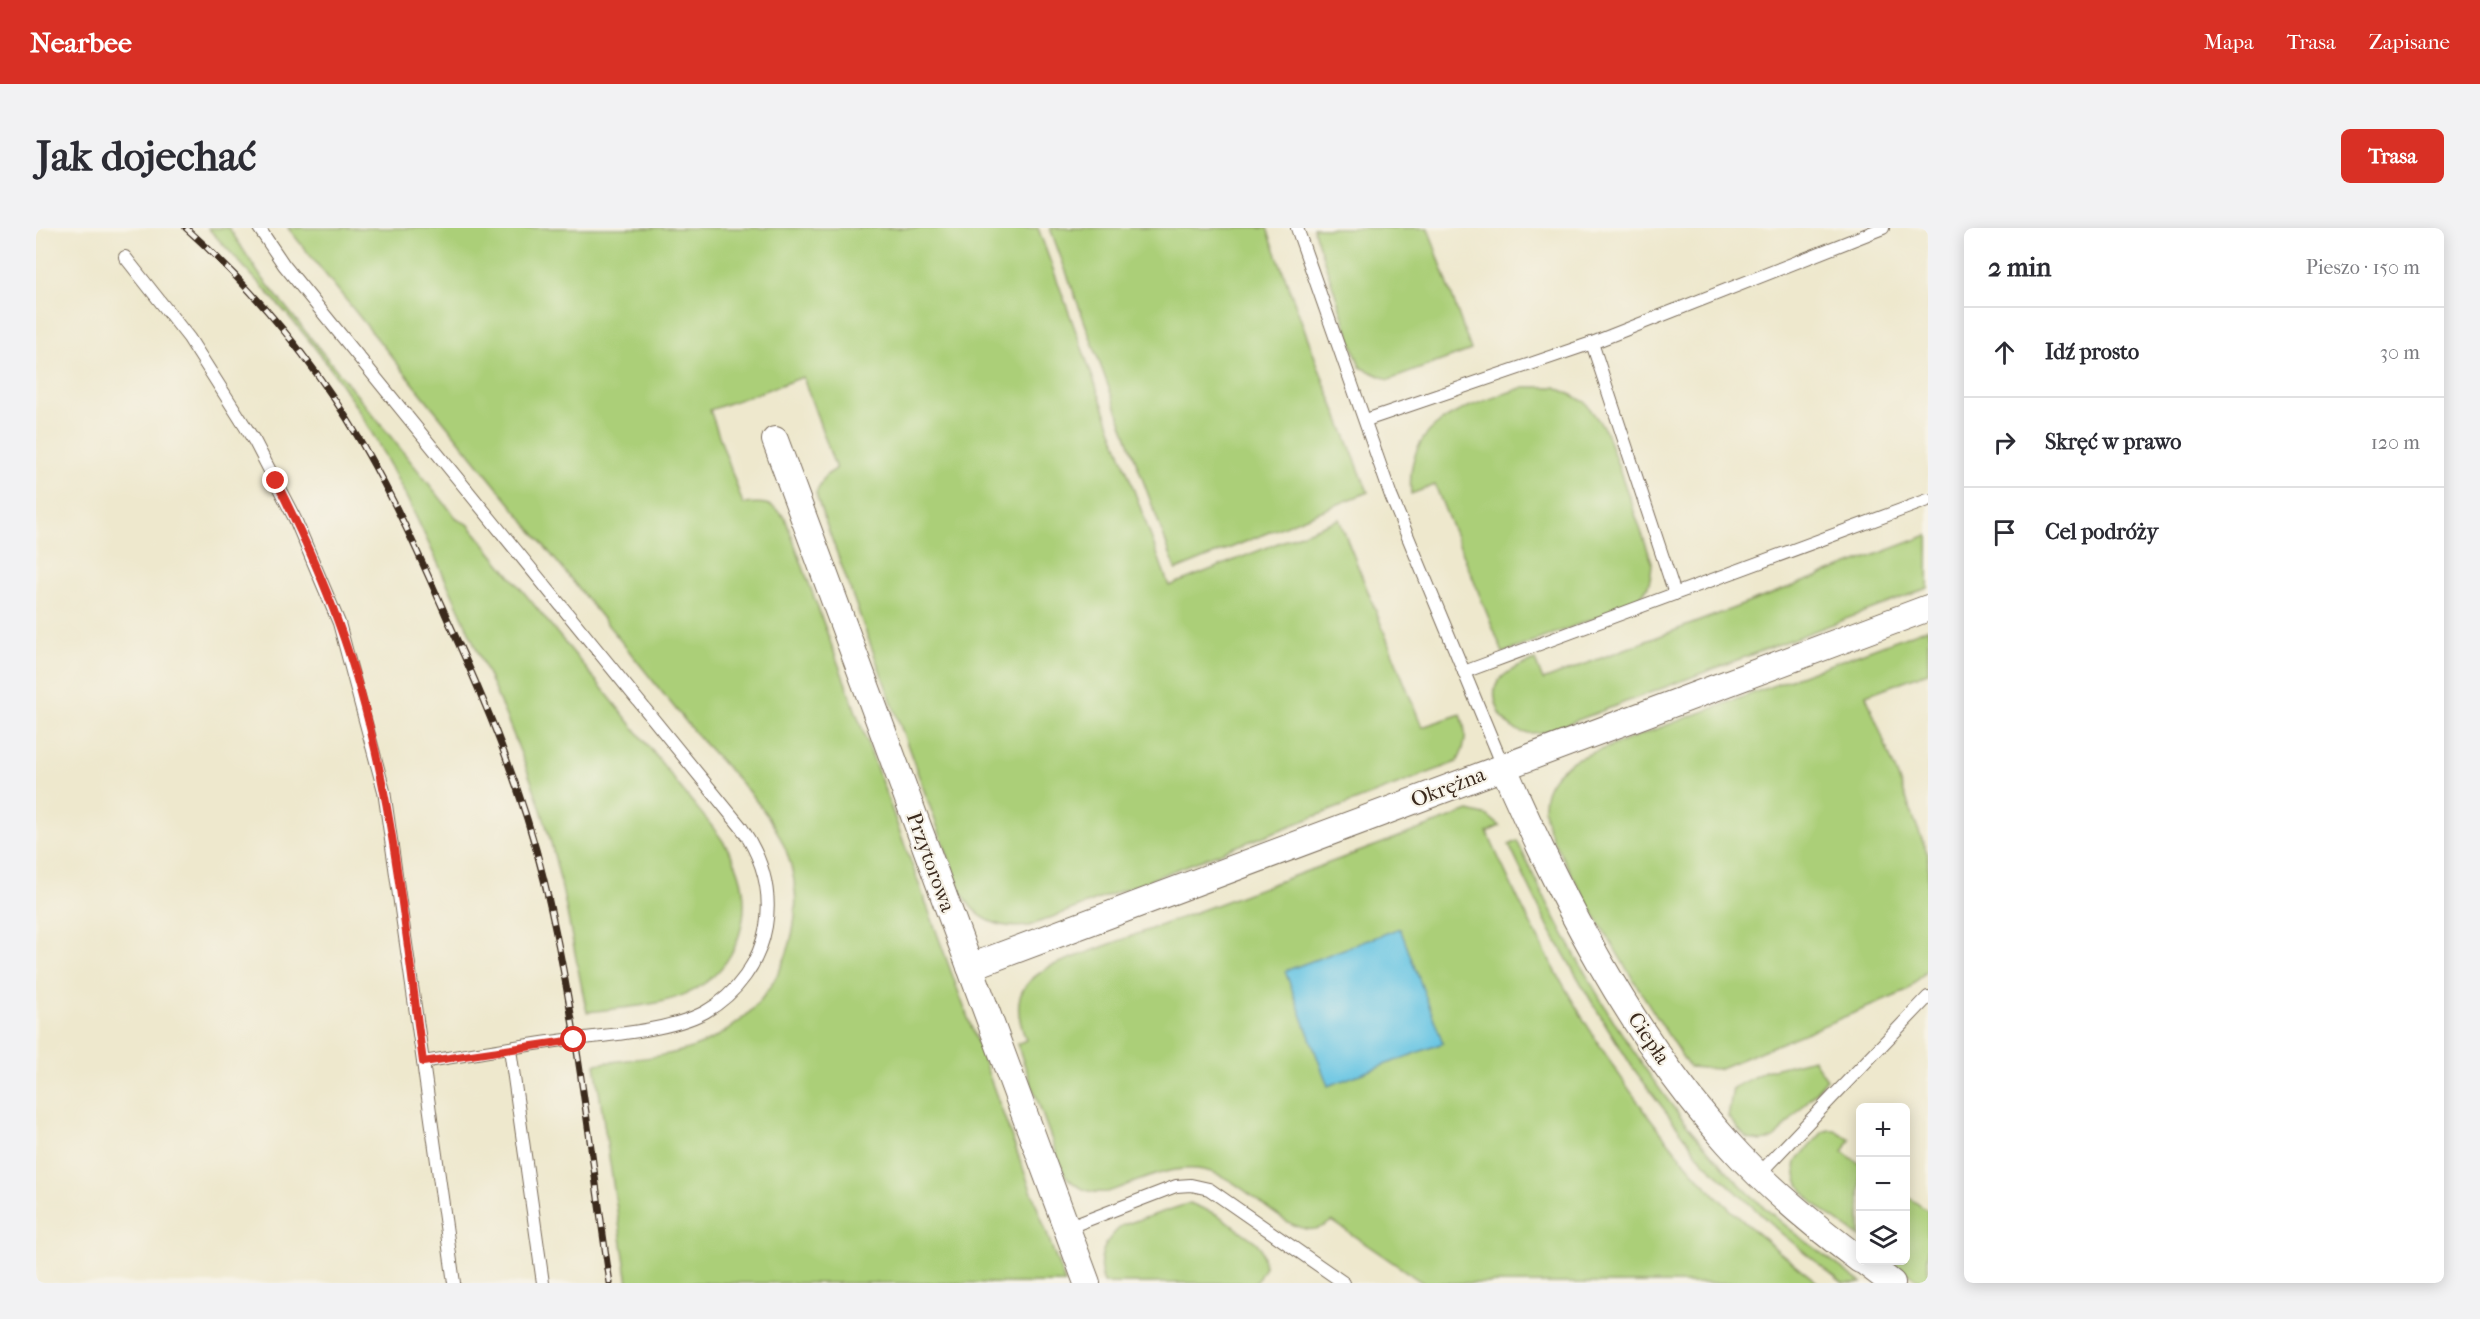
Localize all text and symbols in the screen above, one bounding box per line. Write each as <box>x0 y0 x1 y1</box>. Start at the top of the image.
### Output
text: Nearbee <box>30 26 132 59</box>
text: Mapa <box>2204 30 2254 54</box>
text: Trasa <box>2287 30 2336 54</box>
text: Zapisane <box>2369 30 2450 54</box>
button: Trasa <box>2341 129 2444 183</box>
text: Jak dojechać <box>36 132 256 181</box>
text: 2 min <box>1988 252 2051 283</box>
text: Pieszo · 150 m <box>2306 256 2420 279</box>
icon: ahead <box>1988 336 2021 369</box>
text: Idź prosto <box>2045 339 2139 365</box>
text: 30 m <box>2380 341 2420 364</box>
icon: right <box>1988 426 2021 459</box>
text: Skręć w prawo <box>2045 429 2181 455</box>
text: 120 m <box>2371 431 2420 454</box>
route end <box>262 467 288 493</box>
icon: arrive <box>1988 516 2021 549</box>
text: Cel podróży <box>2045 519 2158 545</box>
street label: Okrężna <box>1407 762 1489 812</box>
street label: Przytorowa <box>902 809 960 915</box>
street label: Ciepła <box>1623 1008 1675 1069</box>
route start <box>560 1026 586 1052</box>
map controls <box>1856 1103 1910 1265</box>
button: + <box>1856 1103 1910 1157</box>
button: − <box>1856 1157 1910 1211</box>
button: layers <box>1856 1211 1910 1265</box>

